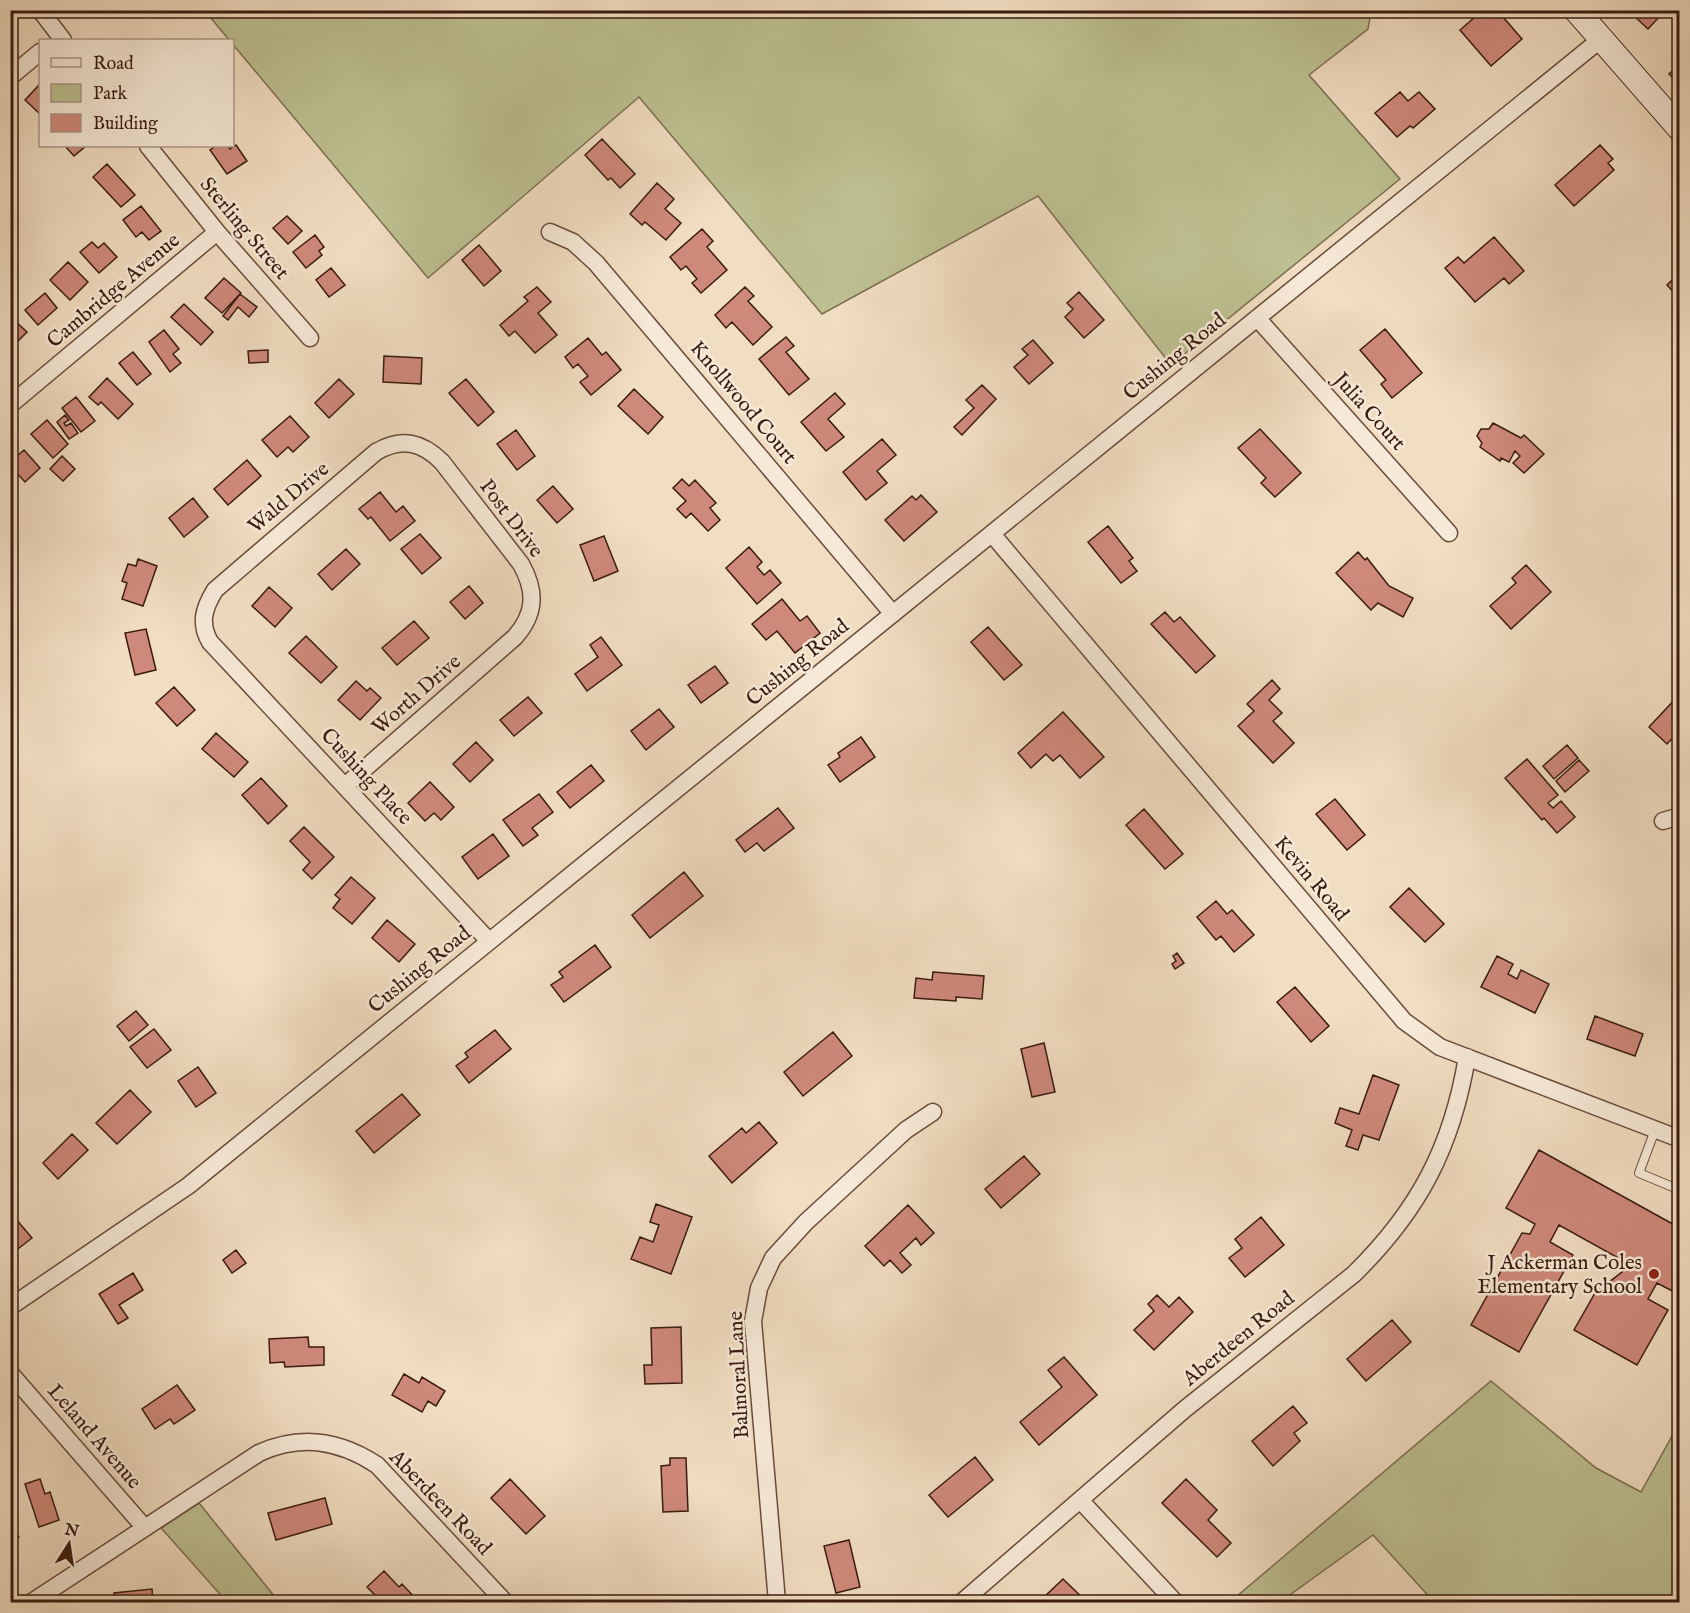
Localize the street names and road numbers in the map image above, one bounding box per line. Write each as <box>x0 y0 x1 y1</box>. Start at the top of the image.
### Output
street label: Sterling Street <box>193 172 295 286</box>
street label: Cambridge Avenue <box>42 227 186 355</box>
street label: Cushing Road <box>1118 307 1233 407</box>
street label: Knollwood Court <box>683 336 802 470</box>
street label: Julia Court <box>1325 366 1411 457</box>
street label: Wald Drive <box>243 456 336 540</box>
street label: Post Drive <box>473 474 549 564</box>
street label: Cushing Road <box>741 613 856 713</box>
street label: Worth Drive <box>367 649 468 741</box>
street label: Cushing Place <box>314 723 418 831</box>
street label: Kevin Road <box>1267 831 1355 928</box>
street label: Cushing Road <box>363 920 478 1020</box>
street label: Aberdeen Road <box>1177 1285 1301 1393</box>
street label: Balmoral Lane <box>723 1310 756 1440</box>
street label: Leland Avenue <box>41 1379 147 1495</box>
street label: Aberdeen Road <box>382 1444 498 1562</box>

